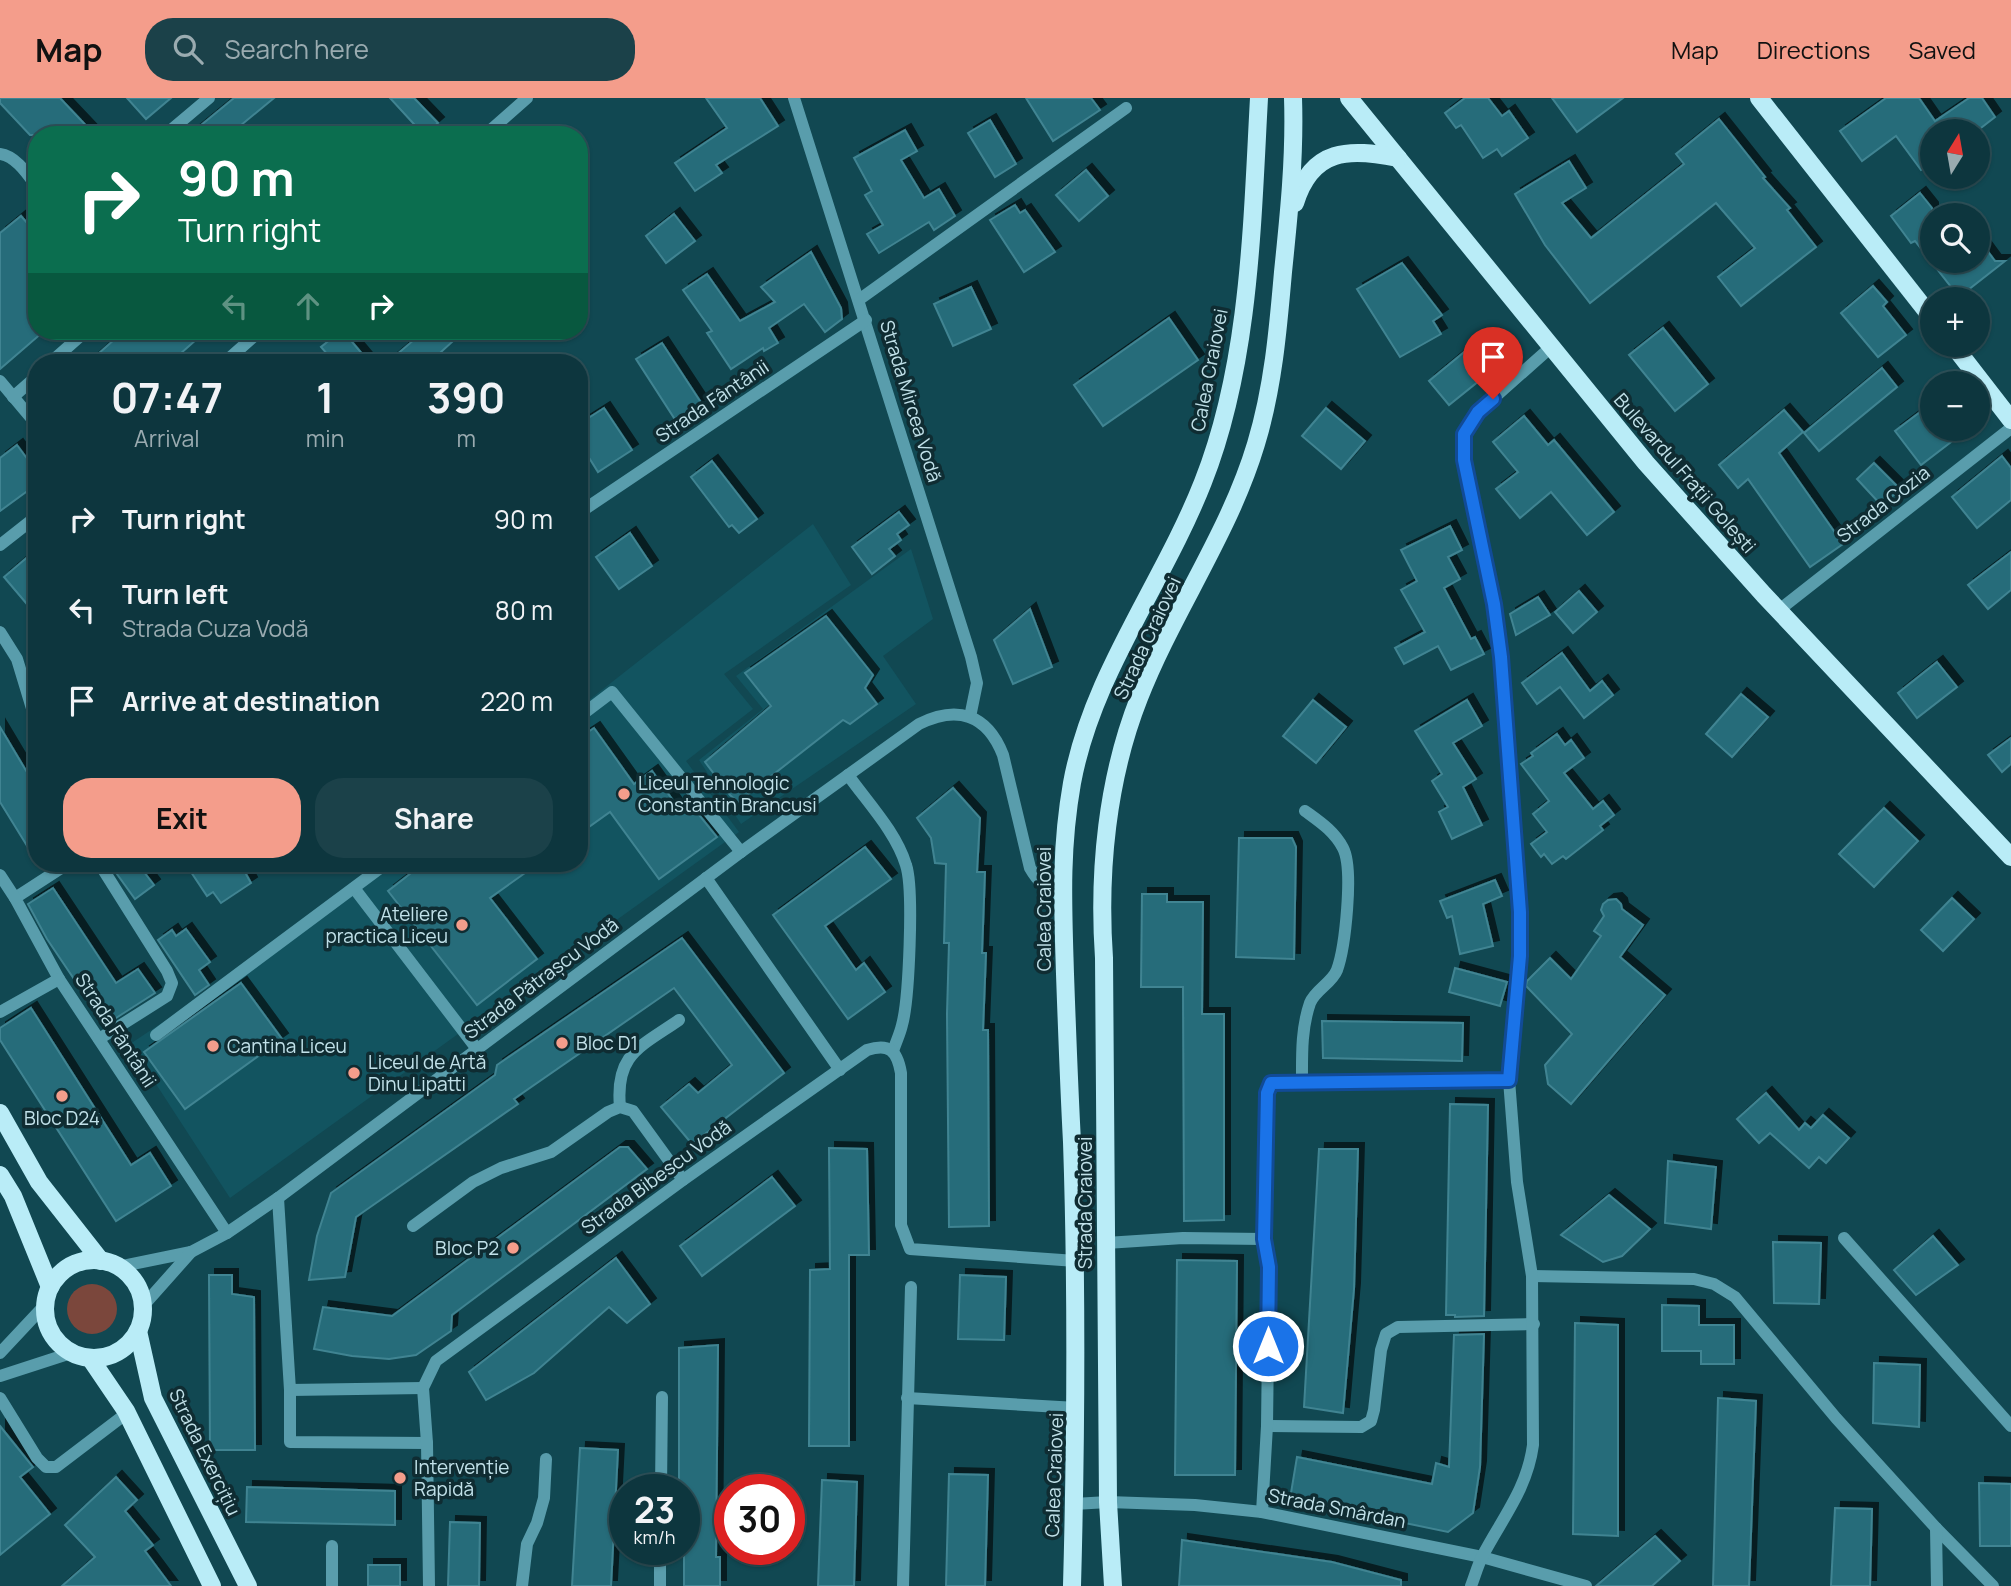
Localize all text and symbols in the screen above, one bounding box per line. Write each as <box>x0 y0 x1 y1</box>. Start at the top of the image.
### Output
search box <box>145 18 635 81</box>
text: Map <box>35 27 103 72</box>
icon: search <box>169 30 207 68</box>
text: Search here <box>225 31 369 67</box>
text: Map <box>1671 33 1719 66</box>
text: Directions <box>1757 33 1870 66</box>
text: Saved <box>1908 33 1976 66</box>
north arrow <box>1920 119 1990 189</box>
map controls <box>1920 119 1990 441</box>
text: 90 m <box>178 144 295 211</box>
icon: right <box>63 154 154 245</box>
button: search <box>1920 203 1990 273</box>
text: Turn right <box>178 208 321 252</box>
icon: left <box>216 287 254 325</box>
icon: ahead <box>289 287 327 325</box>
icon: right <box>362 287 400 325</box>
button: + <box>1920 287 1990 357</box>
street label: Calea Craiovei <box>1184 306 1234 434</box>
street label: Strada Mircea Vodă <box>874 317 948 485</box>
pin <box>1463 327 1523 399</box>
icon: arrive <box>1474 338 1512 376</box>
street label: Strada Fântânii <box>650 354 774 448</box>
text: 07:47 <box>111 368 223 426</box>
text: 1 <box>316 368 334 426</box>
text: 390 <box>427 368 505 426</box>
button: − <box>1920 371 1990 441</box>
street label: Bulevardul Frații Golești <box>1608 387 1762 559</box>
text: Arrival <box>134 422 200 454</box>
text: min <box>306 422 344 454</box>
text: m <box>456 422 476 454</box>
street label: Strada Cozia <box>1831 459 1935 549</box>
icon: right <box>63 500 101 538</box>
text: Turn right <box>122 501 246 537</box>
text: 90 m <box>494 501 553 537</box>
street label: Strada Craiovei <box>1107 572 1187 704</box>
text: Turn left <box>122 576 229 612</box>
icon: left <box>63 591 101 629</box>
text: 80 m <box>495 592 553 628</box>
text: Strada Cuza Vodă <box>122 612 309 644</box>
icon: arrive <box>63 682 101 720</box>
text: Arrive at destination <box>122 683 380 719</box>
text: 220 m <box>480 683 553 719</box>
place label: Liceul Tehnologic Constantin Brancusi <box>638 770 817 818</box>
button: Exit <box>63 778 301 858</box>
button: Share <box>315 778 553 858</box>
marker: Liceul Tehnologic Constantin Brancusi <box>616 786 632 802</box>
street label: Calea Craiovei <box>1031 847 1057 971</box>
place label: Ateliere practica Liceu <box>326 901 448 949</box>
street label: Strada Pătrașcu Vodă <box>458 911 624 1045</box>
marker: Ateliere practica Liceu <box>454 917 470 933</box>
street label: Strada Fântânii <box>69 968 163 1092</box>
place label: Bloc D1 <box>576 1030 638 1056</box>
place label: Cantina Liceu <box>227 1033 347 1059</box>
marker: Bloc D1 <box>554 1035 570 1051</box>
marker: Cantina Liceu <box>205 1038 221 1054</box>
place label: Liceul de Artă Dinu Lipatti <box>368 1049 486 1097</box>
marker: Liceul de Artă Dinu Lipatti <box>346 1065 362 1081</box>
marker: Bloc D24 <box>54 1088 70 1104</box>
place label: Bloc D24 <box>24 1105 100 1131</box>
street label: Strada Bibescu Vodă <box>576 1114 736 1240</box>
street label: Strada Craiovei <box>1072 1137 1098 1269</box>
place label: Bloc P2 <box>435 1235 499 1261</box>
marker: Bloc P2 <box>505 1240 521 1256</box>
position arrow <box>1231 1309 1305 1383</box>
street label: Strada Exercițiu <box>163 1384 247 1520</box>
street label: Calea Craiovei <box>1039 1412 1069 1538</box>
place label: Intervenție Rapidă <box>414 1454 509 1502</box>
marker: Intervenție Rapidă <box>392 1470 408 1486</box>
speed limit sign: 30 <box>714 1474 805 1565</box>
street label: Strada Smârdan <box>1266 1482 1408 1534</box>
text: 23 <box>634 1486 675 1534</box>
text: km/h <box>634 1525 675 1549</box>

